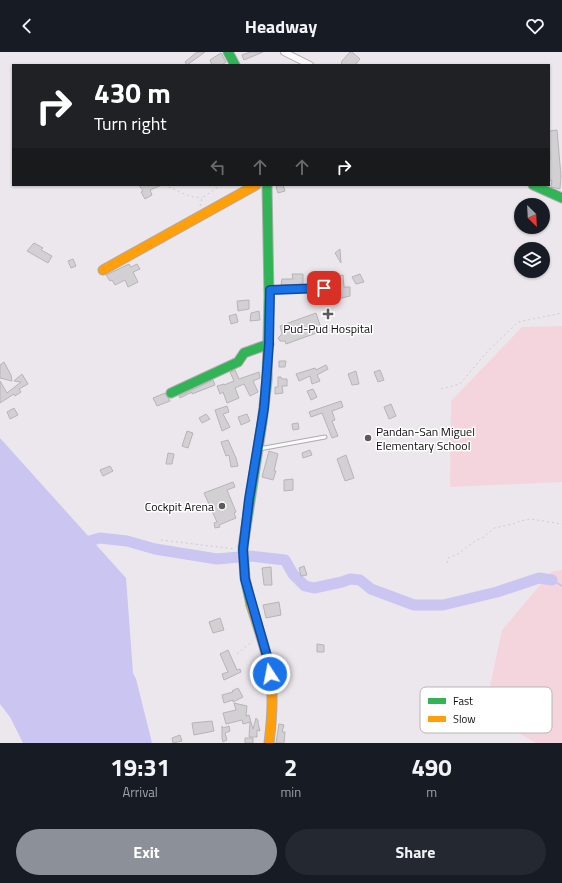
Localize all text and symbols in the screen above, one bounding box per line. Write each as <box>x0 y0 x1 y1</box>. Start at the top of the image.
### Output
text: Headway <box>245 13 317 40</box>
icon: back <box>16 15 38 37</box>
icon: heart <box>524 15 546 37</box>
text: 430 m <box>94 71 171 114</box>
icon: right <box>28 80 80 132</box>
text: Turn right <box>94 110 167 137</box>
icon: left <box>207 156 229 178</box>
icon: ahead <box>249 156 271 178</box>
icon: ahead <box>291 156 313 178</box>
icon: right <box>333 156 355 178</box>
north arrow <box>514 198 550 234</box>
map controls <box>514 198 550 278</box>
button: layers <box>514 242 550 278</box>
pin <box>307 271 341 305</box>
icon: arrive <box>313 277 335 299</box>
marker: Pud-Pud Hospital <box>322 308 334 320</box>
place label: Pud-Pud Hospital <box>283 319 373 338</box>
place label: Pandan-San Miguel Elementary School <box>376 422 475 455</box>
marker: Pandan-San Miguel Elementary School <box>363 433 373 443</box>
place label: Cockpit Arena <box>145 497 214 516</box>
marker: Cockpit Arena <box>217 501 227 511</box>
position arrow <box>249 653 291 695</box>
legend <box>420 687 552 733</box>
text: Fast <box>453 693 473 709</box>
text: Slow <box>453 711 476 727</box>
text: 19:31 <box>110 749 170 785</box>
text: 2 <box>284 749 298 785</box>
text: 490 <box>411 749 452 785</box>
text: Arrival <box>123 782 158 802</box>
text: min <box>280 782 301 802</box>
text: m <box>426 782 437 802</box>
button: Exit <box>16 829 277 875</box>
button: Share <box>285 829 546 875</box>

